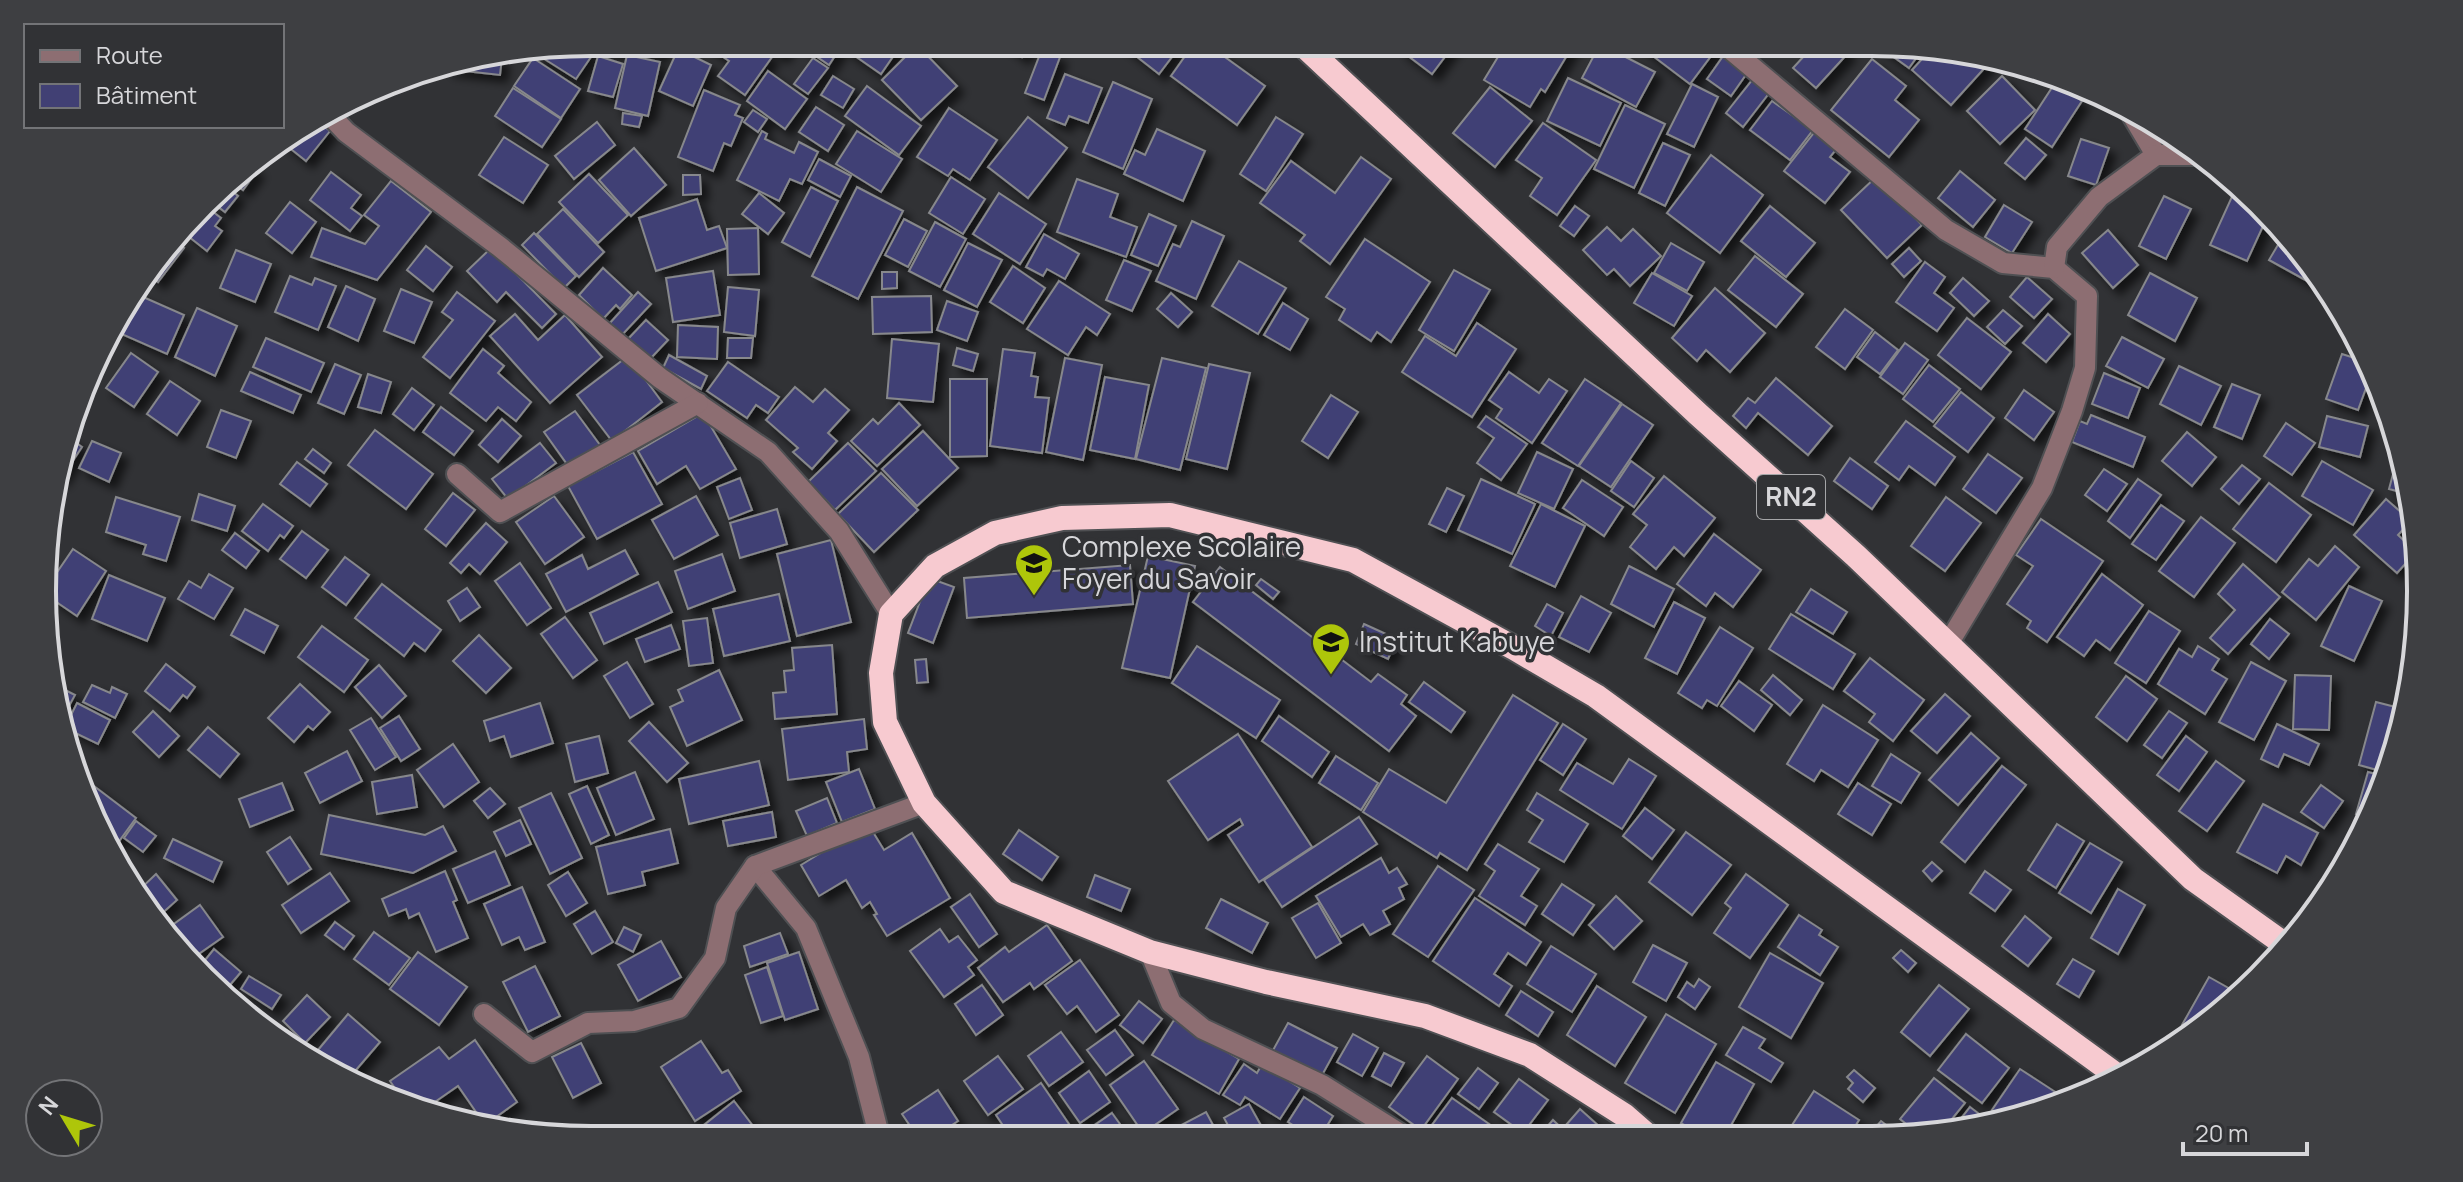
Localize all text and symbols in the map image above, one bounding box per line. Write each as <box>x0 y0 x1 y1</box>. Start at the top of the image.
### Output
legend <box>24 24 284 128</box>
text: Route <box>96 38 163 71</box>
text: Bâtiment <box>96 78 197 111</box>
road number: RN2 <box>1757 475 1825 519</box>
place label: Complexe Scolaire Foyer du Savoir <box>1062 527 1301 597</box>
school or university icon: Complexe Scolaire Foyer du Savoir <box>1013 542 1055 597</box>
school or university icon: Institut Kabuye <box>1310 621 1352 676</box>
place label: Institut Kabuye <box>1359 622 1555 660</box>
north arrow <box>24 1078 104 1158</box>
text: N <box>32 1090 65 1121</box>
scale bar <box>2183 1106 2307 1156</box>
text: 20 m <box>2195 1116 2248 1149</box>

